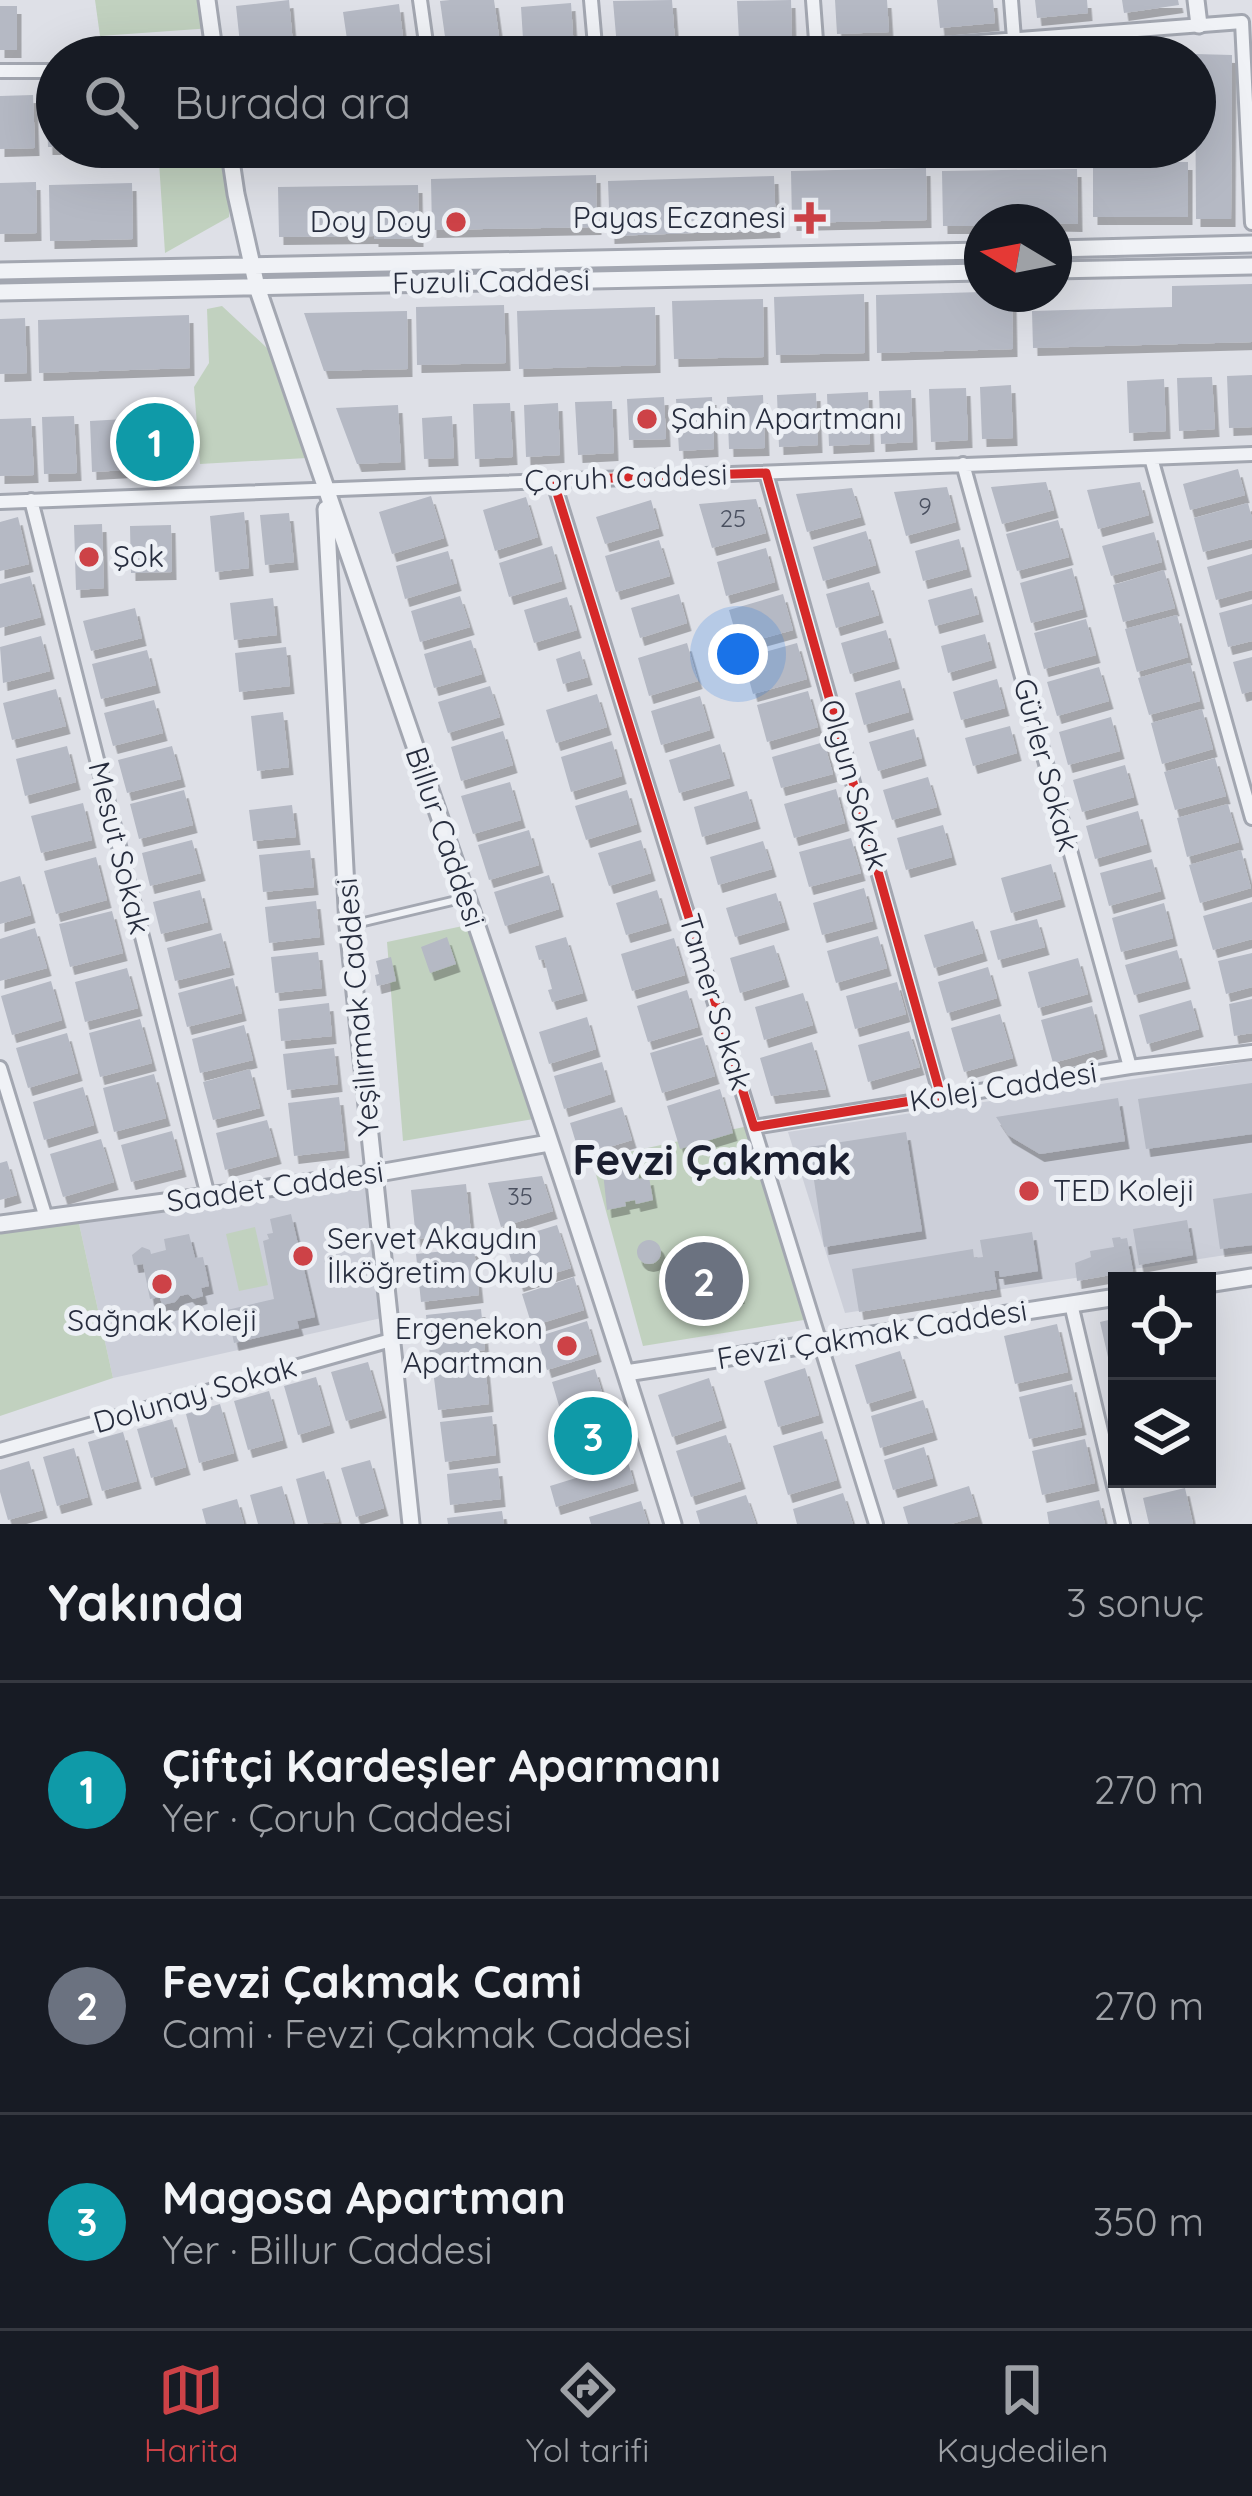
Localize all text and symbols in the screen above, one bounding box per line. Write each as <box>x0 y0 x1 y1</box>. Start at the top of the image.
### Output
search box <box>36 36 1216 168</box>
icon: search <box>78 69 144 135</box>
text: Burada ara <box>174 74 411 130</box>
place label: Payas Eczanesi <box>573 198 786 236</box>
place label: Doy Doy <box>310 202 432 240</box>
north arrow <box>964 204 1072 312</box>
marker: Payas Eczanesi <box>797 205 823 231</box>
marker: Doy Doy <box>443 209 469 235</box>
street label: Fuzuli Caddesi <box>392 260 590 302</box>
pin: 1 <box>116 397 194 487</box>
place label: Şahin Apartmanı <box>671 399 902 437</box>
marker: Şahin Apartmanı <box>634 406 660 432</box>
street label: Çoruh Caddesi <box>524 454 728 500</box>
house number: 9 <box>918 491 932 521</box>
house number: 25 <box>720 503 746 533</box>
place label: Şok <box>113 537 164 575</box>
marker: Şok <box>76 544 102 570</box>
your location <box>708 624 768 684</box>
street label: Gürler Sokak <box>1006 674 1088 856</box>
street label: Olgun Sokak <box>812 695 897 874</box>
street label: Billur Caddesi <box>397 742 495 932</box>
street label: Mesut Sokak <box>80 758 160 938</box>
street label: Yeşilırmak Caddesi <box>327 876 387 1138</box>
street label: Tamer Sokak <box>671 909 761 1095</box>
street label: Kolej Caddesi <box>906 1052 1099 1120</box>
district label: Fevzi Çakmak <box>573 1133 851 1186</box>
street label: Saadet Caddesi <box>164 1152 386 1220</box>
place label: TED Koleji <box>1053 1171 1194 1209</box>
marker: TED Koleji <box>1016 1178 1042 1204</box>
house number: 35 <box>507 1181 533 1211</box>
place label: Servet Akaydın İlköğretim Okulu <box>327 1219 554 1291</box>
pin: 2 <box>665 1236 743 1326</box>
marker: Servet Akaydın İlköğretim Okulu <box>290 1243 316 1269</box>
marker: Sağnak Koleji <box>149 1271 175 1297</box>
map controls <box>1108 1272 1216 1488</box>
button: locate <box>1108 1272 1216 1380</box>
street label: Fevzi Çakmak Caddesi <box>714 1291 1030 1377</box>
place label: Sağnak Koleji <box>67 1301 257 1339</box>
place label: Ergenekon Apartman <box>395 1309 543 1381</box>
marker: Ergenekon Apartman <box>554 1333 580 1359</box>
street label: Dolunay Sokak <box>89 1347 301 1441</box>
button: layers <box>1108 1380 1216 1488</box>
pin: 3 <box>554 1391 632 1481</box>
text: Yakında <box>48 1570 244 1634</box>
text: 3 sonuç <box>1066 1578 1204 1627</box>
text: Çiftçi Kardeşler Aparmanı <box>162 1737 721 1793</box>
text: 1 <box>79 1765 95 1814</box>
text: 270 m <box>1094 1765 1204 1814</box>
text: Yer · Çoruh Caddesi <box>162 1793 512 1842</box>
text: Fevzi Çakmak Cami <box>162 1953 582 2009</box>
text: 2 <box>76 1981 98 2030</box>
text: 270 m <box>1094 1981 1204 2030</box>
text: Cami · Fevzi Çakmak Caddesi <box>162 2009 691 2058</box>
text: Magosa Apartman <box>162 2169 566 2225</box>
text: 3 <box>77 2197 97 2246</box>
text: 350 m <box>1093 2197 1204 2246</box>
text: Yer · Billur Caddesi <box>162 2225 493 2274</box>
tab: Harita <box>144 2357 238 2470</box>
tab: Yol tarifi <box>526 2357 649 2470</box>
tab: Kaydedilen <box>937 2357 1108 2470</box>

